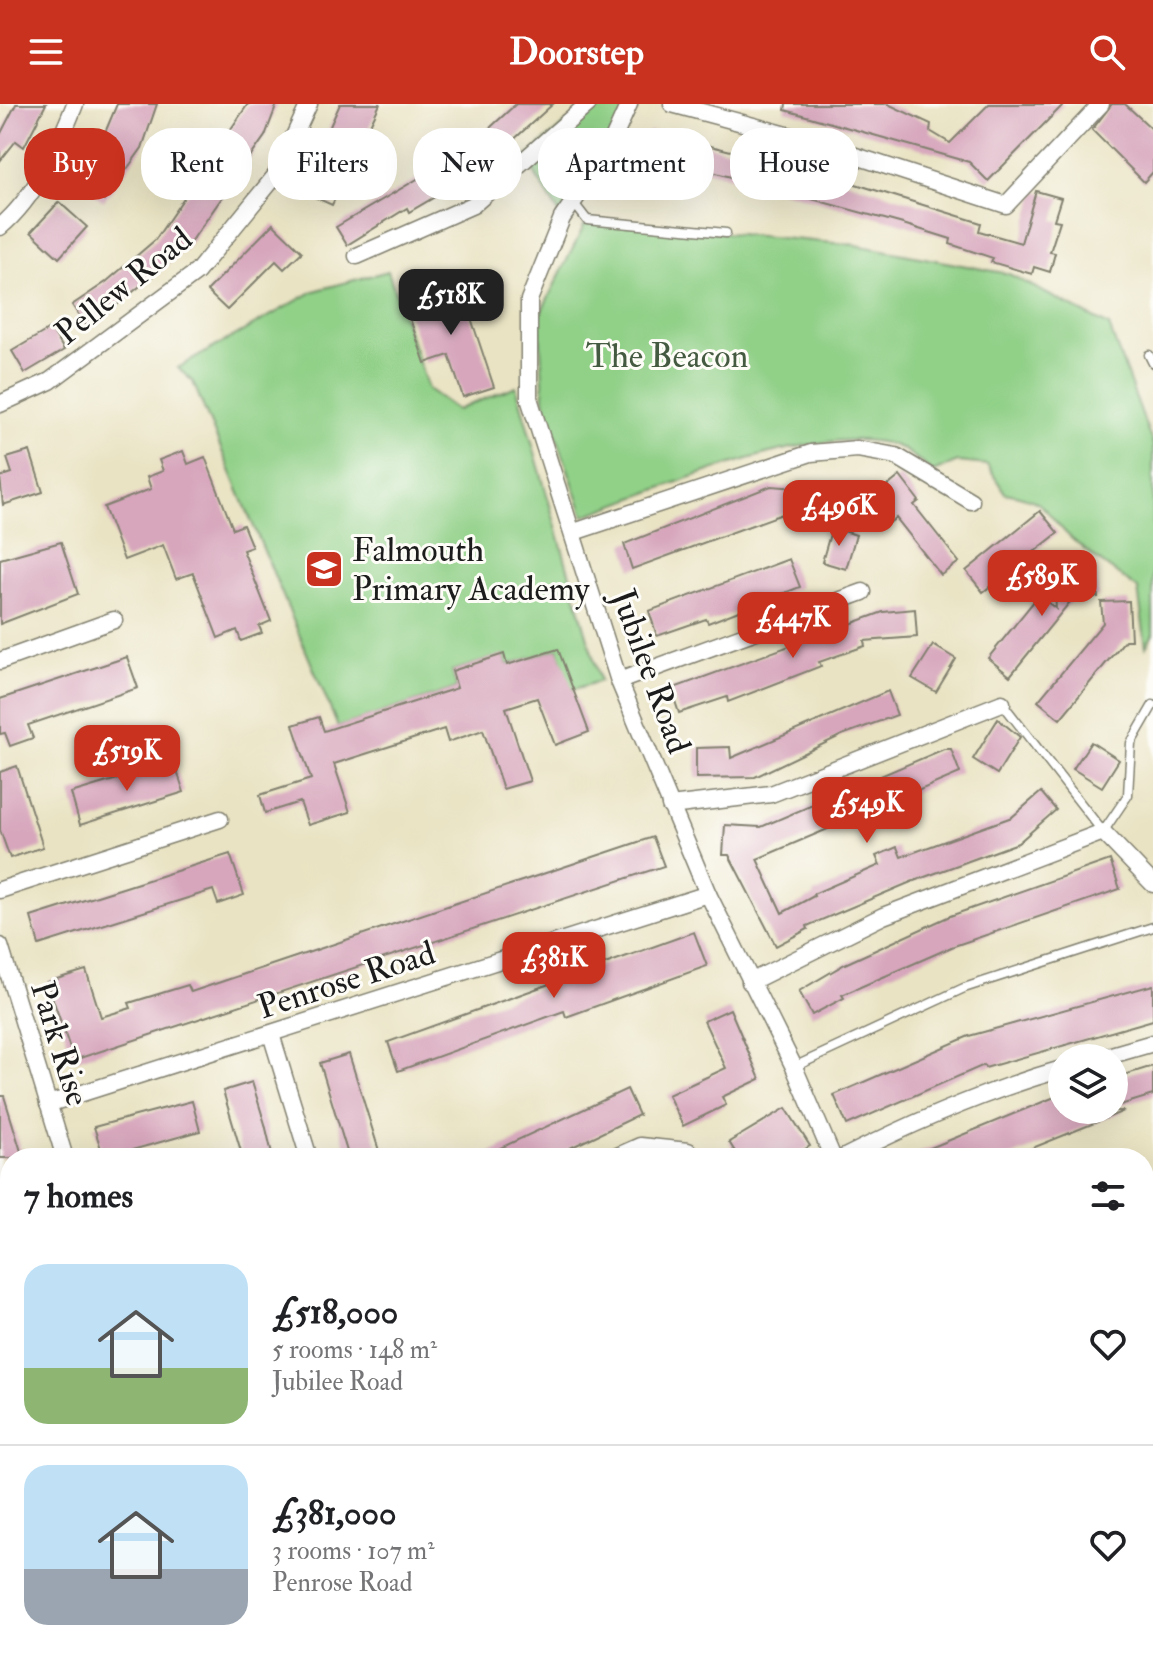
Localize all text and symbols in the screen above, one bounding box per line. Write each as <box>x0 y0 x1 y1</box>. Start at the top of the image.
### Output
icon: menu <box>24 30 68 74</box>
text: Doorstep <box>509 30 644 75</box>
icon: search <box>1085 30 1129 74</box>
chip: Buy <box>24 128 125 200</box>
chip: Rent <box>141 128 252 200</box>
chip: Filters <box>268 128 397 200</box>
chip: New <box>413 128 522 200</box>
chip: Apartment <box>538 128 714 200</box>
chip: House <box>730 128 858 200</box>
street label: Pellew Road <box>47 218 201 354</box>
pin: £518K <box>395 269 507 337</box>
text: £518K <box>417 279 485 311</box>
park label: The Beacon <box>586 335 748 378</box>
pin: £496K <box>783 480 895 548</box>
text: £496K <box>801 490 877 522</box>
place label: Falmouth Primary Academy <box>352 529 591 611</box>
school or university icon: Falmouth Primary Academy <box>303 548 345 590</box>
pin: £589K <box>986 550 1098 618</box>
text: £589K <box>1006 560 1078 592</box>
street label: Jubilee Road <box>601 583 700 760</box>
pin: £447K <box>737 592 849 660</box>
text: £447K <box>755 602 831 634</box>
pin: £519K <box>71 725 183 793</box>
text: £519K <box>92 735 162 767</box>
pin: £549K <box>811 777 923 845</box>
text: £549K <box>830 787 904 819</box>
street label: Penrose Road <box>252 932 441 1029</box>
pin: £381K <box>498 932 610 1000</box>
text: £381K <box>520 942 588 974</box>
street label: Park Rise <box>20 976 99 1111</box>
map controls <box>1048 1044 1128 1124</box>
button: layers <box>1048 1044 1128 1124</box>
icon: filters <box>1086 1174 1130 1218</box>
text: 7 homes <box>24 1175 133 1218</box>
text: £518,000 <box>272 1291 398 1334</box>
icon: home <box>88 1296 184 1392</box>
icon: heart <box>1086 1322 1130 1366</box>
text: 5 rooms · 148 m² <box>272 1334 437 1366</box>
text: Jubilee Road <box>272 1366 403 1398</box>
text: £381,000 <box>272 1492 396 1535</box>
icon: home <box>88 1497 184 1593</box>
icon: heart <box>1086 1523 1130 1567</box>
text: 3 rooms · 107 m² <box>272 1535 435 1567</box>
text: Penrose Road <box>272 1567 413 1599</box>

